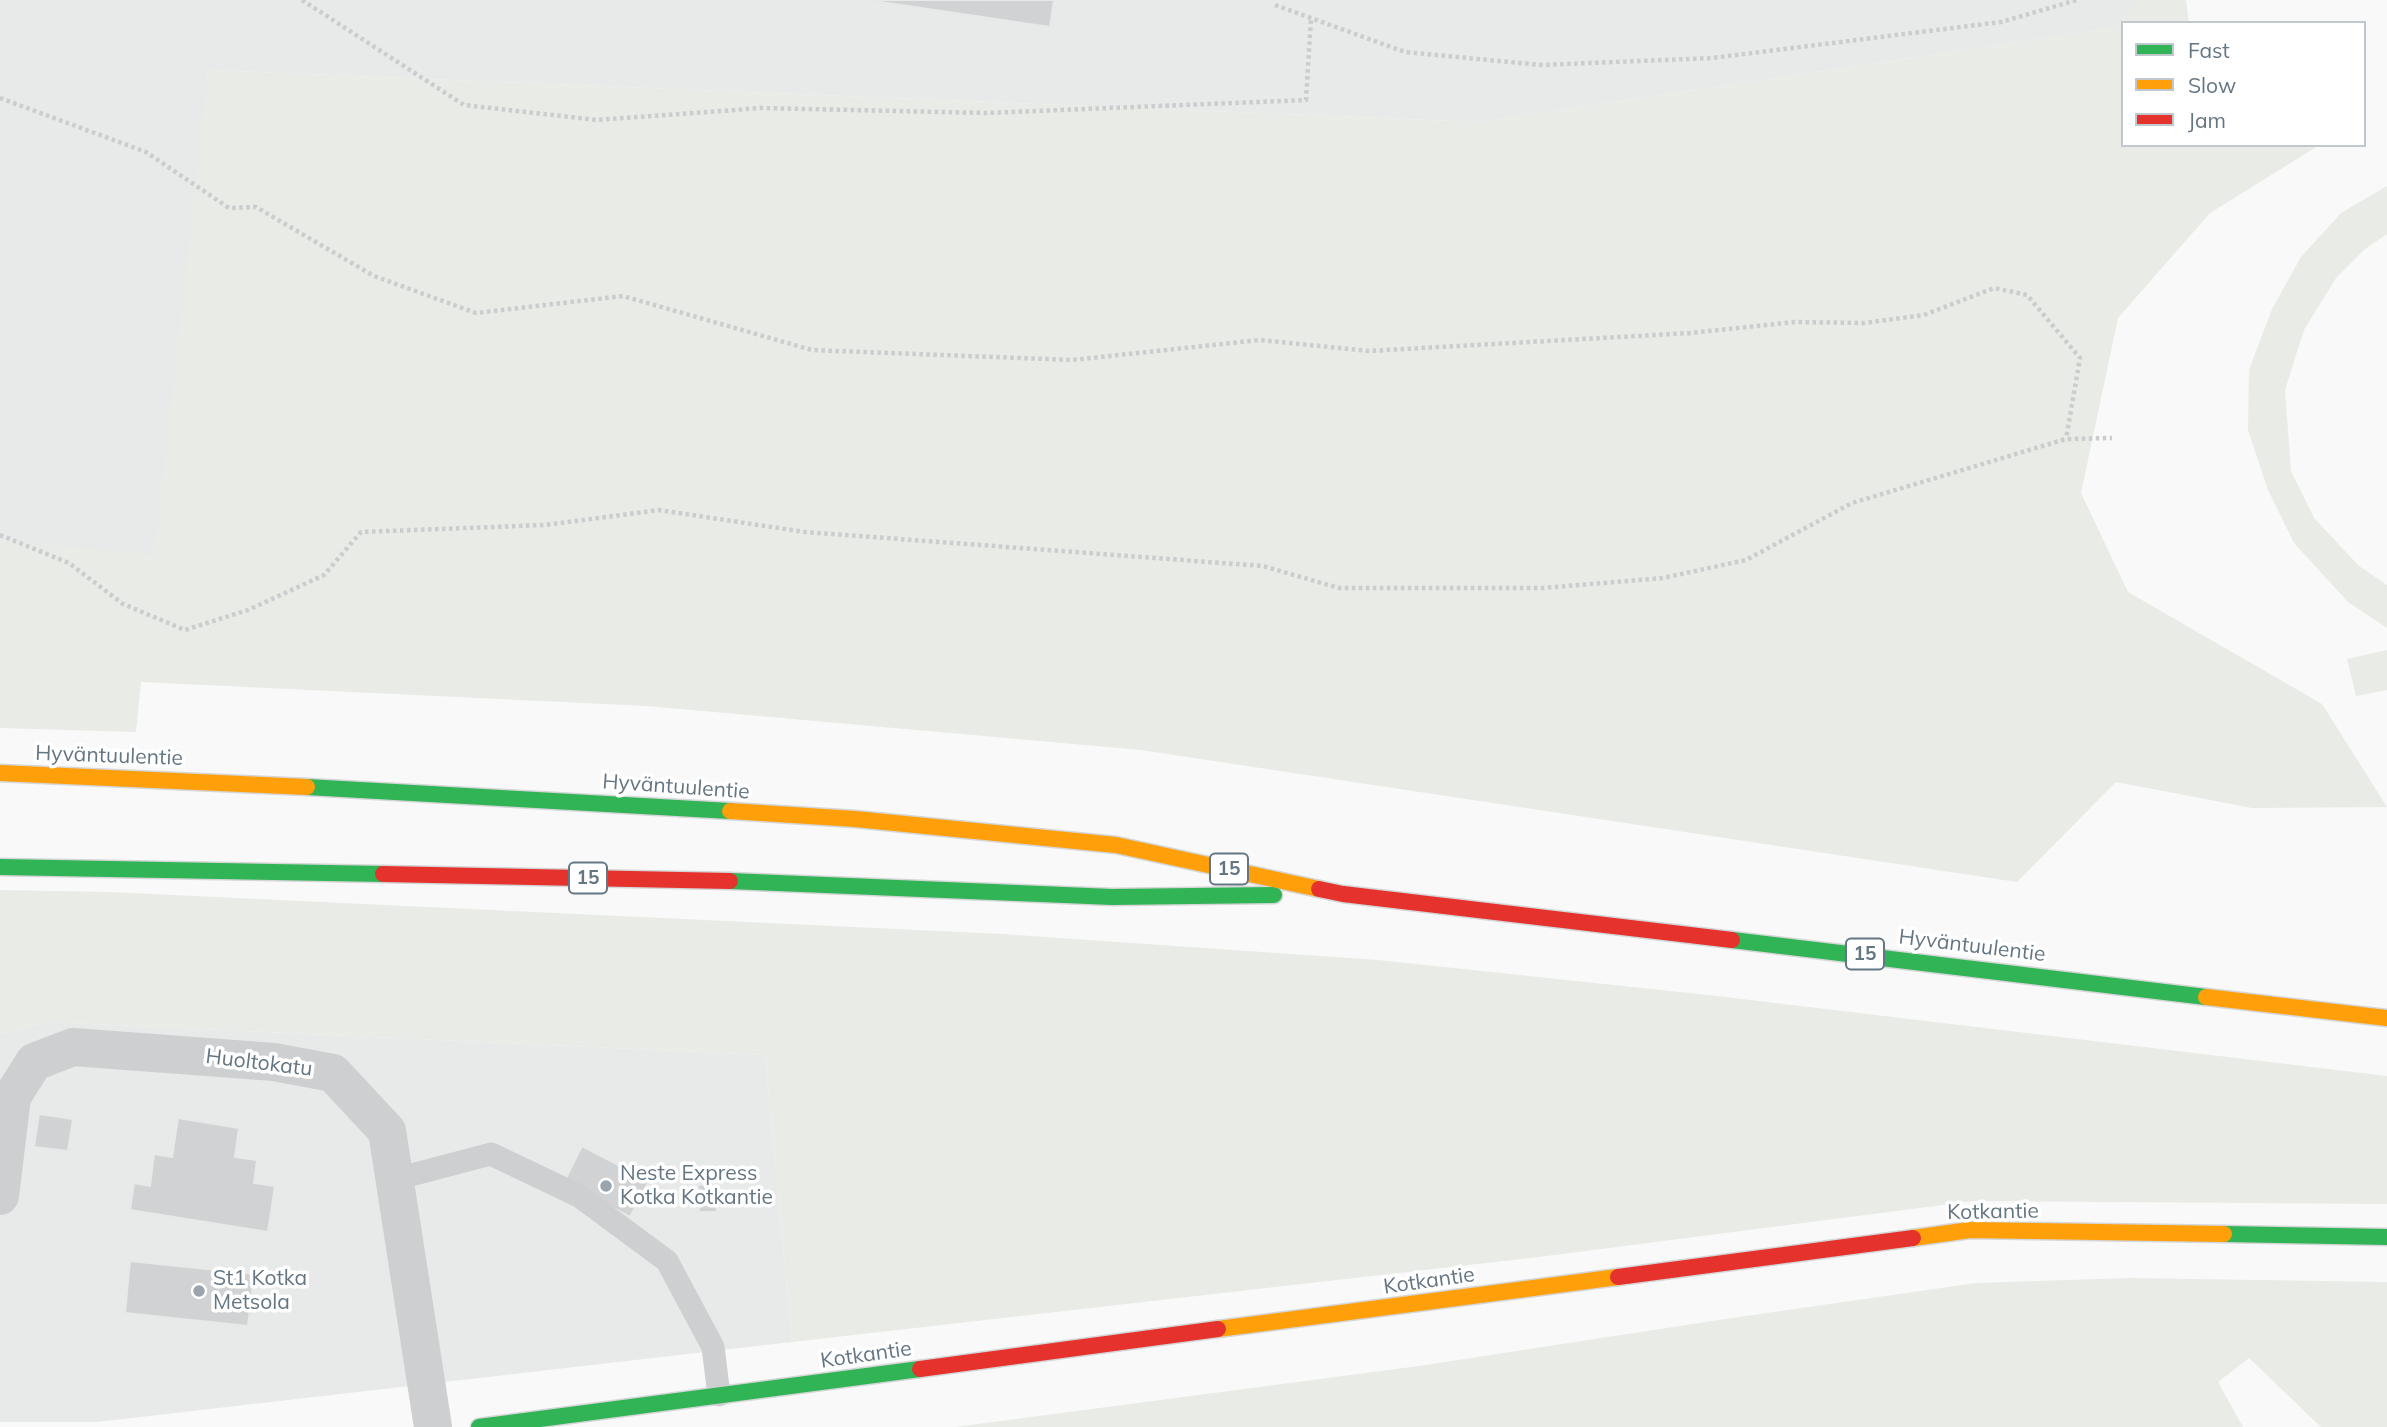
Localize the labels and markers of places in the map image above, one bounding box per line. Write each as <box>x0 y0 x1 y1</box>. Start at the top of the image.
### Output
place label: Neste Express Kotka Kotkantie <box>620 1161 773 1211</box>
marker: Neste Express Kotka Kotkantie <box>598 1178 614 1194</box>
place label: St1 Kotka Metsola <box>213 1266 307 1316</box>
marker: St1 Kotka Metsola <box>191 1283 207 1299</box>

